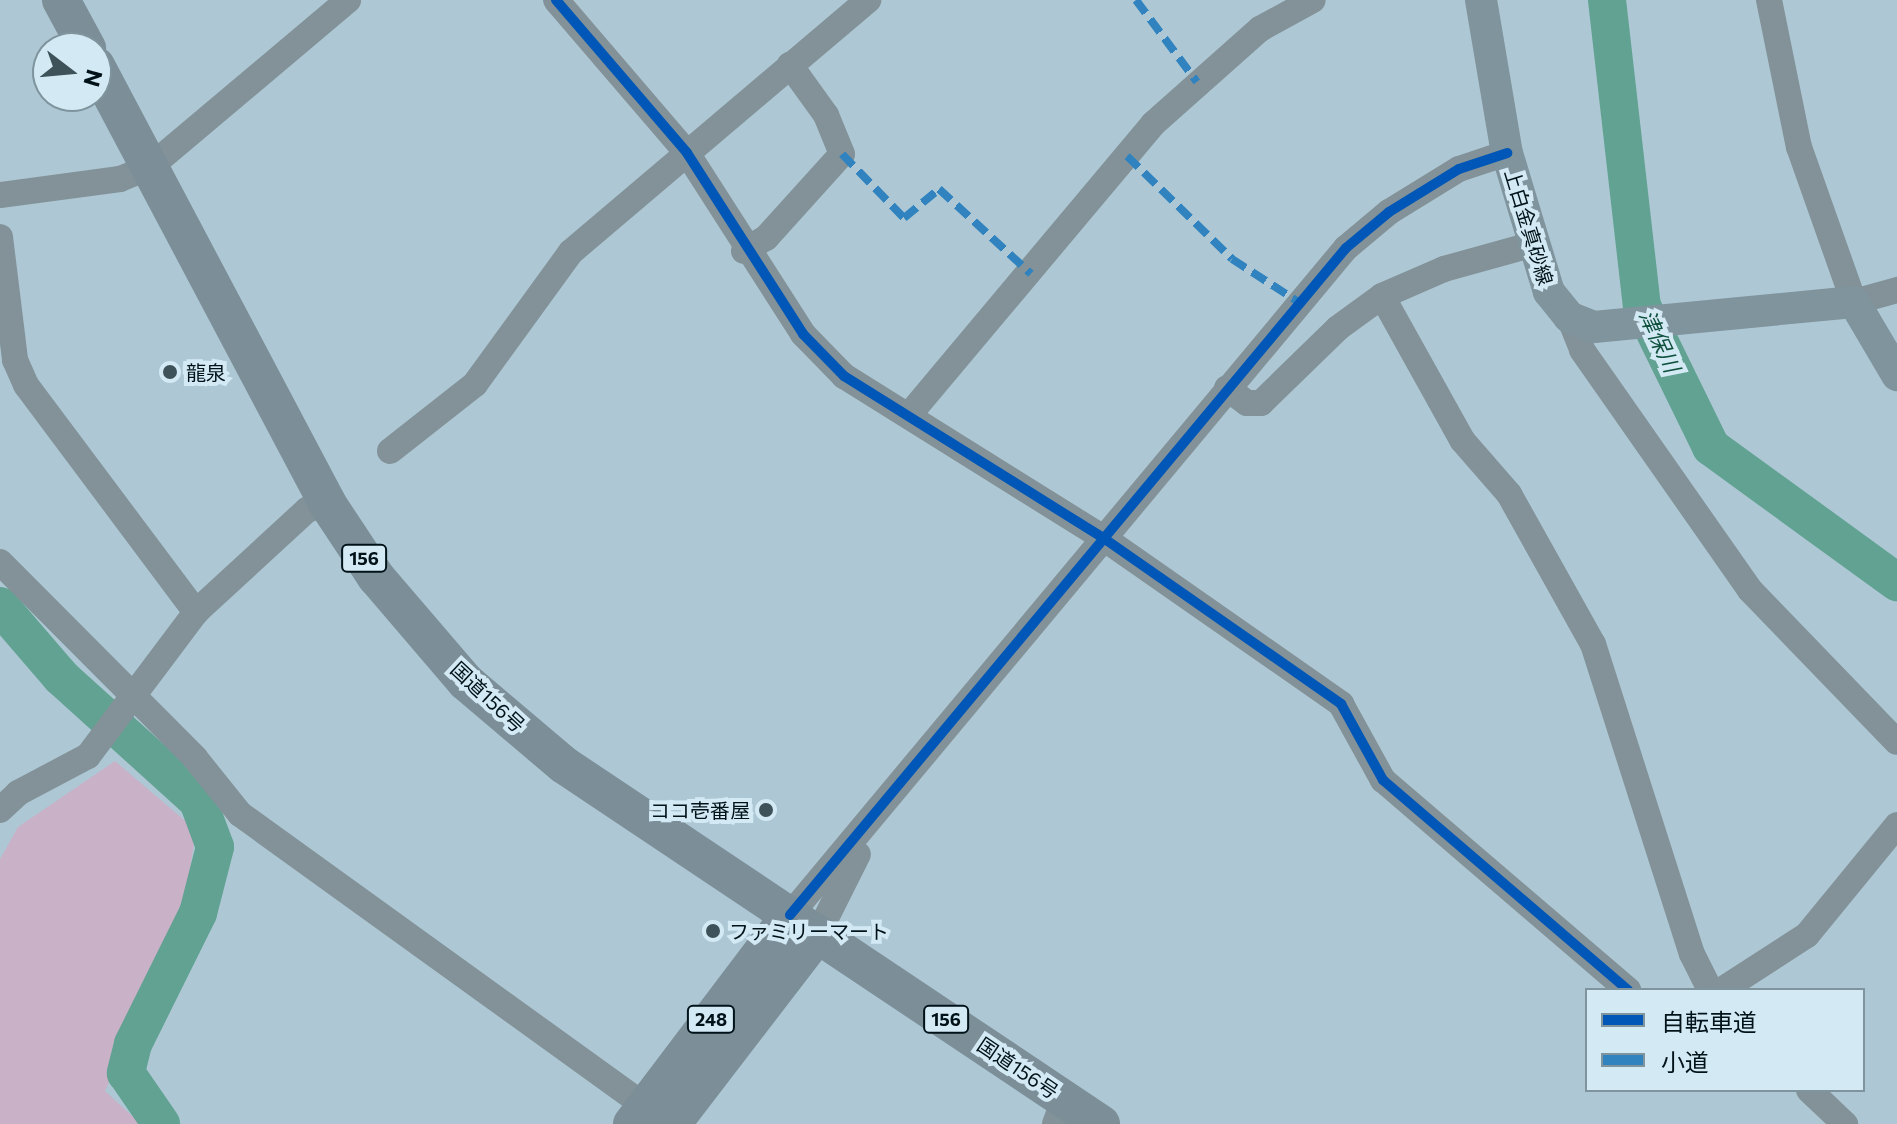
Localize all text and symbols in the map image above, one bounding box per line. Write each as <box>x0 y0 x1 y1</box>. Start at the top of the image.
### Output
north arrow <box>32 32 112 112</box>
text: N <box>78 67 109 90</box>
street label: 上白金真砂線 <box>1500 166 1558 288</box>
water label: 津保川 <box>1634 306 1686 376</box>
place label: 龍泉 <box>186 360 226 384</box>
marker: 龍泉 <box>161 363 179 381</box>
road number: 156 <box>340 544 388 572</box>
street label: 国道156号 <box>446 657 530 737</box>
place label: ココ壱番屋 <box>650 798 750 822</box>
marker: ココ壱番屋 <box>757 801 775 819</box>
place label: ファミリーマート <box>729 919 889 943</box>
marker: ファミリーマート <box>704 922 722 940</box>
legend <box>1585 988 1865 1092</box>
road number: 248 <box>685 1005 737 1033</box>
road number: 156 <box>922 1005 970 1033</box>
text: 自転車道 <box>1661 1007 1757 1036</box>
street label: 国道156号 <box>973 1032 1063 1104</box>
text: 小道 <box>1661 1047 1709 1076</box>

